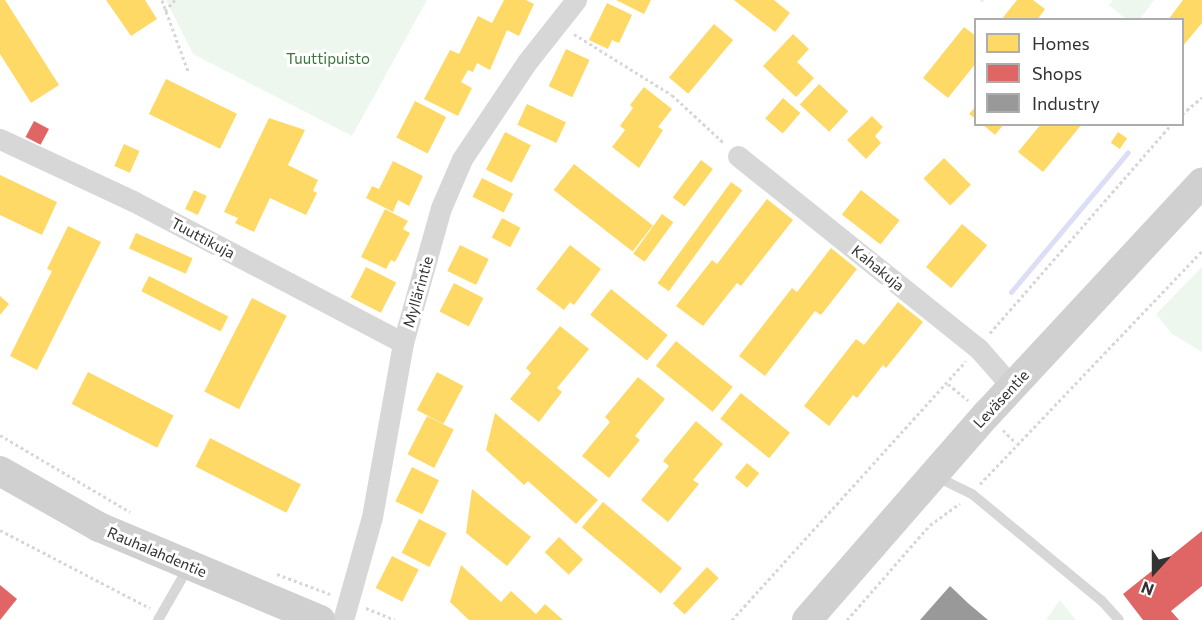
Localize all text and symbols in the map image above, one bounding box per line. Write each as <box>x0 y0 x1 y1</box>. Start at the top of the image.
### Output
legend <box>974 18 1184 126</box>
text: Homes <box>1032 32 1090 54</box>
park label: Tuuttipuisto <box>286 50 370 68</box>
text: Shops <box>1032 62 1082 84</box>
text: Industry <box>1032 92 1100 114</box>
street label: Tuuttikuja <box>168 214 238 262</box>
street label: Kahakuja <box>848 241 908 295</box>
street label: Myllärintie <box>399 254 437 330</box>
street label: Leväsentie <box>970 366 1032 432</box>
street label: Rauhalahdentie <box>105 523 209 581</box>
north arrow <box>1124 542 1184 602</box>
text: N <box>1138 578 1156 600</box>

